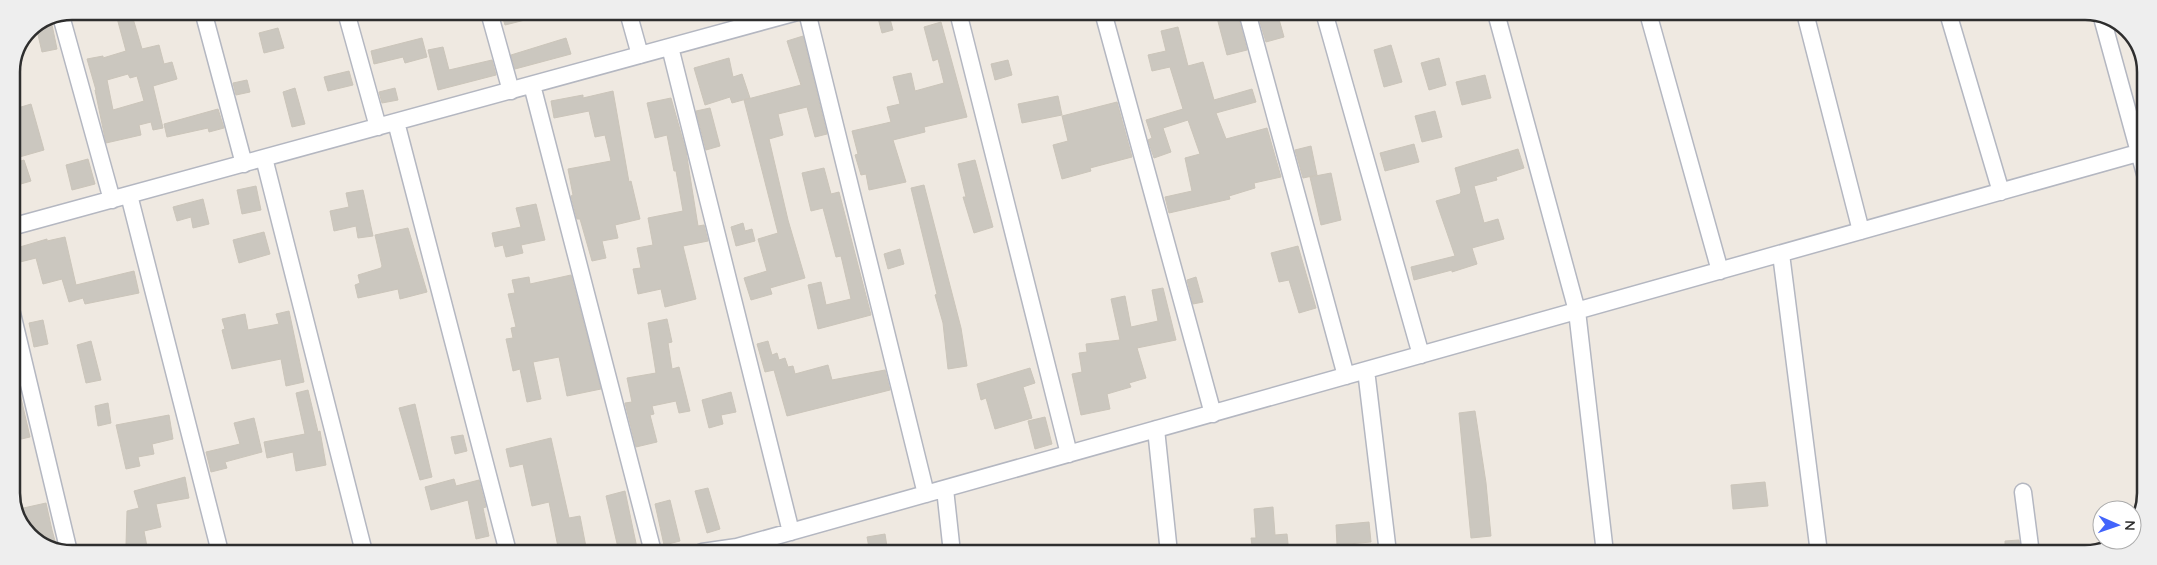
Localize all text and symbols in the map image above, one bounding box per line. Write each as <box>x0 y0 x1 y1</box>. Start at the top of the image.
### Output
north arrow <box>2092 500 2142 550</box>
text: N <box>2121 520 2139 531</box>

